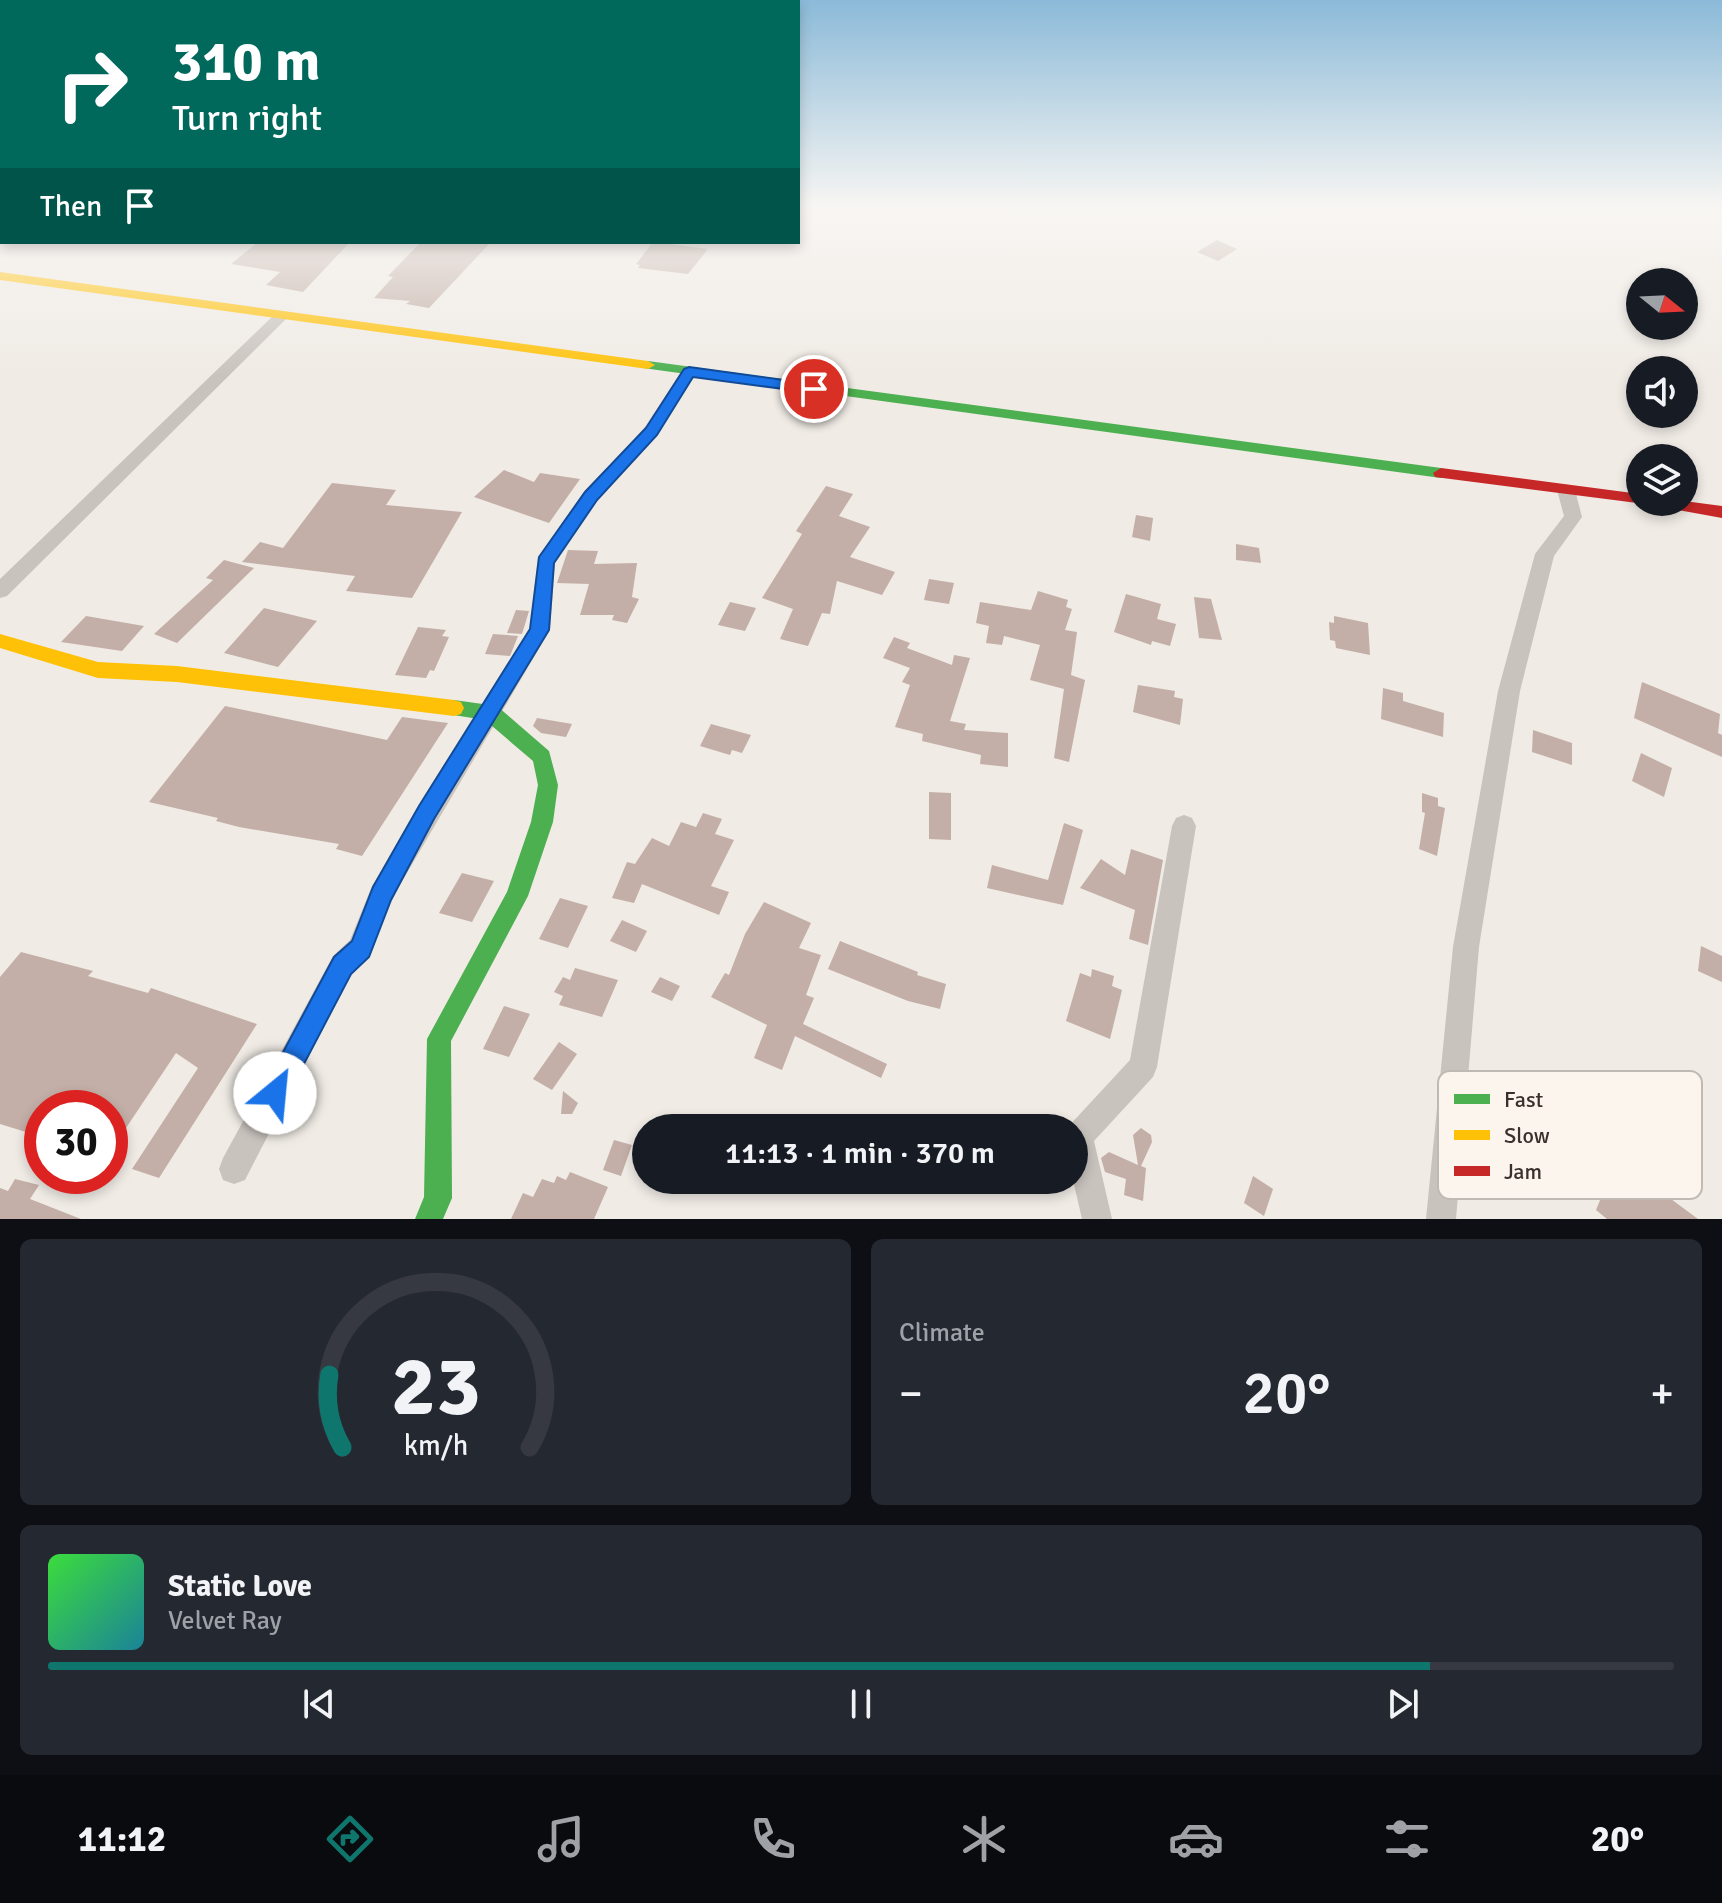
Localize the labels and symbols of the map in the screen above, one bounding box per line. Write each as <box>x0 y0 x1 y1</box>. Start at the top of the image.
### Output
north arrow <box>1626 268 1698 340</box>
pin <box>780 355 848 423</box>
position arrow <box>233 1051 317 1135</box>
legend <box>1438 1071 1702 1199</box>
text: Fast <box>1504 1086 1544 1113</box>
speed limit sign: 30 <box>24 1090 128 1194</box>
text: Slow <box>1504 1122 1550 1149</box>
text: Jam <box>1504 1158 1542 1185</box>

